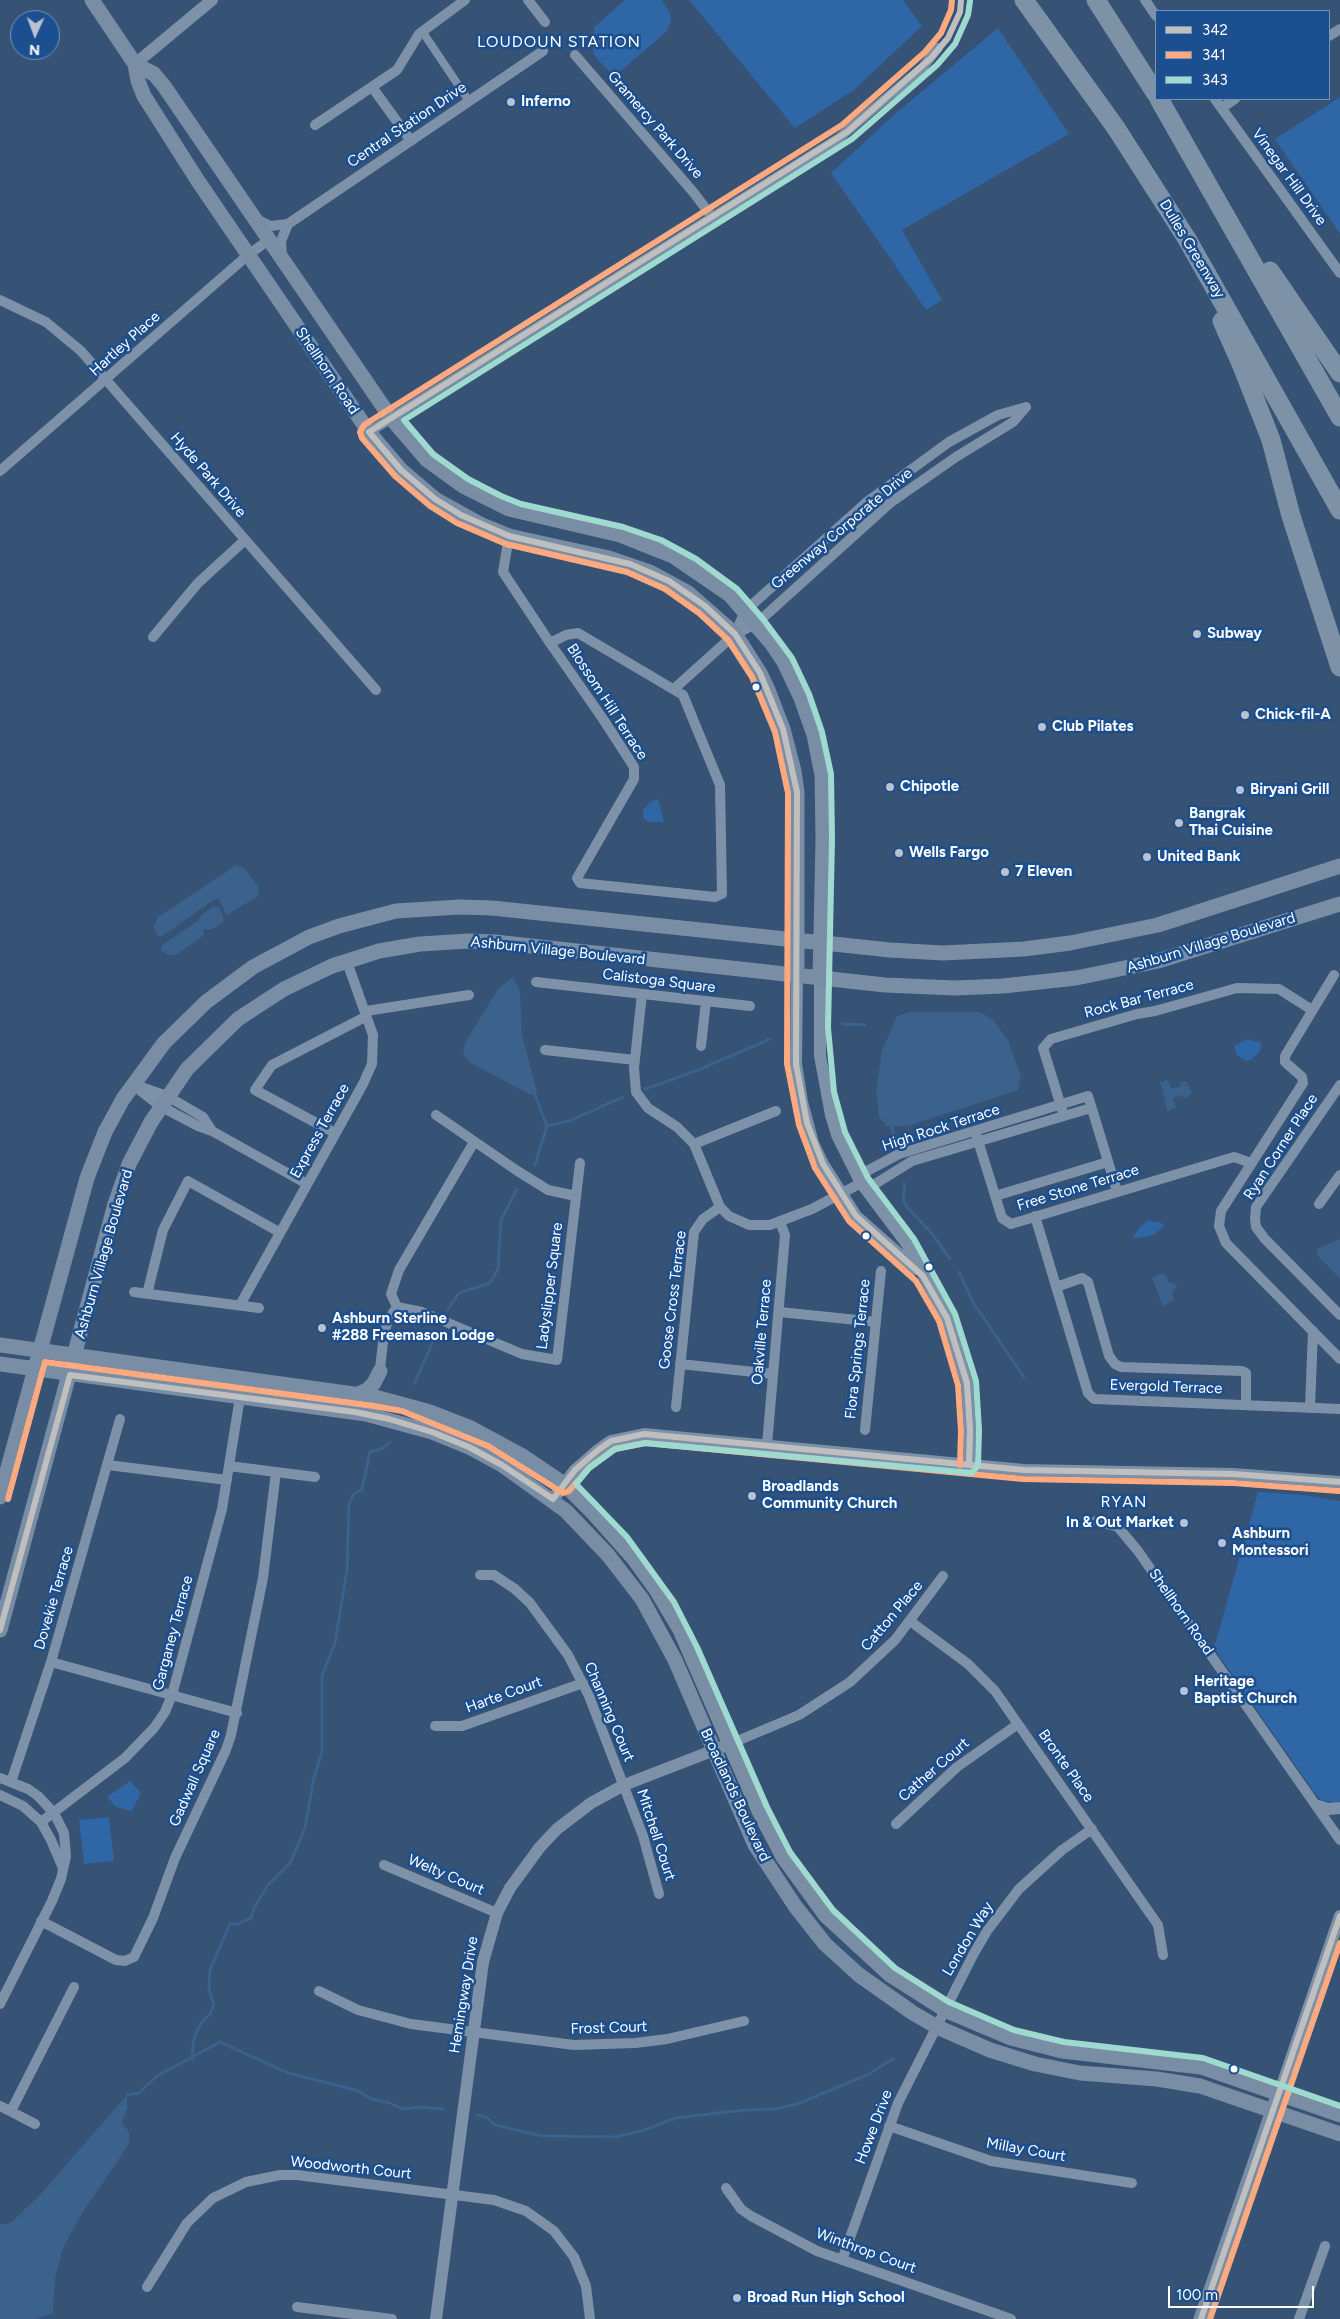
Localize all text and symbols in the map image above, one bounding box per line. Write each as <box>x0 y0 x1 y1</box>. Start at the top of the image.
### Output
north arrow <box>10 10 60 60</box>
legend <box>1155 10 1330 100</box>
text: 342 <box>1202 21 1228 39</box>
district label: LOUDOUN STATION <box>475 32 643 52</box>
text: N <box>29 41 40 58</box>
text: 341 <box>1202 46 1226 64</box>
street label: Gramercy Park Drive <box>603 68 707 182</box>
text: 343 <box>1202 71 1228 89</box>
street label: Central Station Drive <box>344 78 470 172</box>
place label: Inferno <box>521 93 571 111</box>
marker: Inferno <box>505 96 517 108</box>
street label: Vinegar Hill Drive <box>1248 125 1330 229</box>
street label: Dulles Greenway <box>1155 196 1229 302</box>
street label: Hartley Place <box>86 308 164 380</box>
street label: Shellhorn Road <box>291 324 363 418</box>
street label: Hyde Park Drive <box>166 429 250 521</box>
street label: Greenway Corporate Drive <box>768 465 916 593</box>
place label: Subway <box>1207 625 1262 643</box>
marker: Subway <box>1191 628 1203 640</box>
street label: Blossom Hill Terrace <box>563 640 651 764</box>
unlabelled marker <box>751 682 761 692</box>
place label: Chick-fil-A <box>1255 706 1331 724</box>
marker: Chick-fil-A <box>1239 709 1251 721</box>
place label: Club Pilates <box>1052 718 1133 736</box>
marker: Club Pilates <box>1036 721 1048 733</box>
place label: Chipotle <box>900 778 959 796</box>
marker: Chipotle <box>884 781 896 793</box>
place label: Biryani Grill <box>1250 781 1329 799</box>
marker: Biryani Grill <box>1234 784 1246 796</box>
place label: Bangrak Thai Cuisine <box>1189 805 1273 840</box>
marker: Bangrak Thai Cuisine <box>1173 817 1185 829</box>
place label: Wells Fargo <box>909 844 989 862</box>
marker: Wells Fargo <box>893 847 905 859</box>
place label: United Bank <box>1157 848 1240 866</box>
marker: United Bank <box>1141 851 1153 863</box>
place label: 7 Eleven <box>1015 863 1072 881</box>
marker: 7 Eleven <box>999 866 1011 878</box>
street label: Ashburn Village Boulevard <box>1125 909 1297 977</box>
street label: Ashburn Village Boulevard <box>470 933 646 969</box>
street label: Calistoga Square <box>601 965 717 997</box>
street label: Rock Bar Terrace <box>1082 976 1196 1022</box>
street label: Express Terrace <box>287 1081 353 1181</box>
street label: Ryan Corner Place <box>1240 1091 1322 1203</box>
street label: High Rock Terrace <box>880 1101 1002 1155</box>
street label: Free Stone Terrace <box>1015 1161 1141 1215</box>
street label: Ashburn Village Boulevard <box>71 1167 137 1341</box>
street label: Ladyslipper Square <box>533 1222 567 1350</box>
street label: Goose Cross Terrace <box>656 1230 690 1370</box>
unlabelled marker <box>861 1231 871 1241</box>
unlabelled marker <box>924 1262 934 1272</box>
street label: Oakville Terrace <box>748 1278 776 1386</box>
street label: Flora Springs Terrace <box>842 1278 874 1420</box>
place label: Ashburn Sterline #288 Freemason Lodge <box>332 1310 494 1345</box>
marker: Ashburn Sterline #288 Freemason Lodge <box>316 1322 328 1334</box>
street label: Evergold Terrace <box>1109 1376 1223 1398</box>
place label: Broadlands Community Church <box>762 1478 897 1513</box>
marker: Broadlands Community Church <box>746 1490 758 1502</box>
district label: RYAN <box>1100 1492 1148 1512</box>
place label: In & Out Market <box>1066 1514 1174 1532</box>
marker: In & Out Market <box>1178 1517 1190 1529</box>
place label: Ashburn Montessori <box>1232 1525 1309 1560</box>
marker: Ashburn Montessori <box>1216 1537 1228 1549</box>
street label: Dovekie Terrace <box>31 1544 77 1652</box>
street label: Shellhorn Road <box>1145 1565 1217 1659</box>
street label: Garganey Terrace <box>149 1574 197 1692</box>
street label: Catton Place <box>857 1577 927 1655</box>
street label: Channing Court <box>580 1659 638 1765</box>
street label: Harte Court <box>463 1673 545 1717</box>
place label: Heritage Baptist Church <box>1194 1673 1297 1708</box>
marker: Heritage Baptist Church <box>1178 1685 1190 1697</box>
street label: Broadlands Boulevard <box>696 1726 774 1864</box>
street label: Bronte Place <box>1034 1726 1098 1806</box>
street label: Gadwall Square <box>166 1727 224 1829</box>
street label: Cather Court <box>895 1734 973 1806</box>
street label: Mitchell Court <box>633 1787 679 1883</box>
street label: Welty Court <box>405 1851 487 1899</box>
street label: London Way <box>939 1899 997 1979</box>
street label: Hemingway Drive <box>446 1935 482 2055</box>
street label: Frost Court <box>570 2018 648 2038</box>
unlabelled marker <box>1229 2064 1239 2074</box>
street label: Howe Drive <box>852 2087 896 2167</box>
street label: Millay Court <box>985 2134 1067 2166</box>
street label: Woodworth Court <box>290 2153 412 2183</box>
street label: Winthrop Court <box>813 2225 919 2277</box>
scale bar <box>1170 2276 1316 2308</box>
text: 100 m <box>1176 2286 1218 2304</box>
place label: Broad Run High School <box>747 2289 905 2307</box>
marker: Broad Run High School <box>731 2292 743 2304</box>

